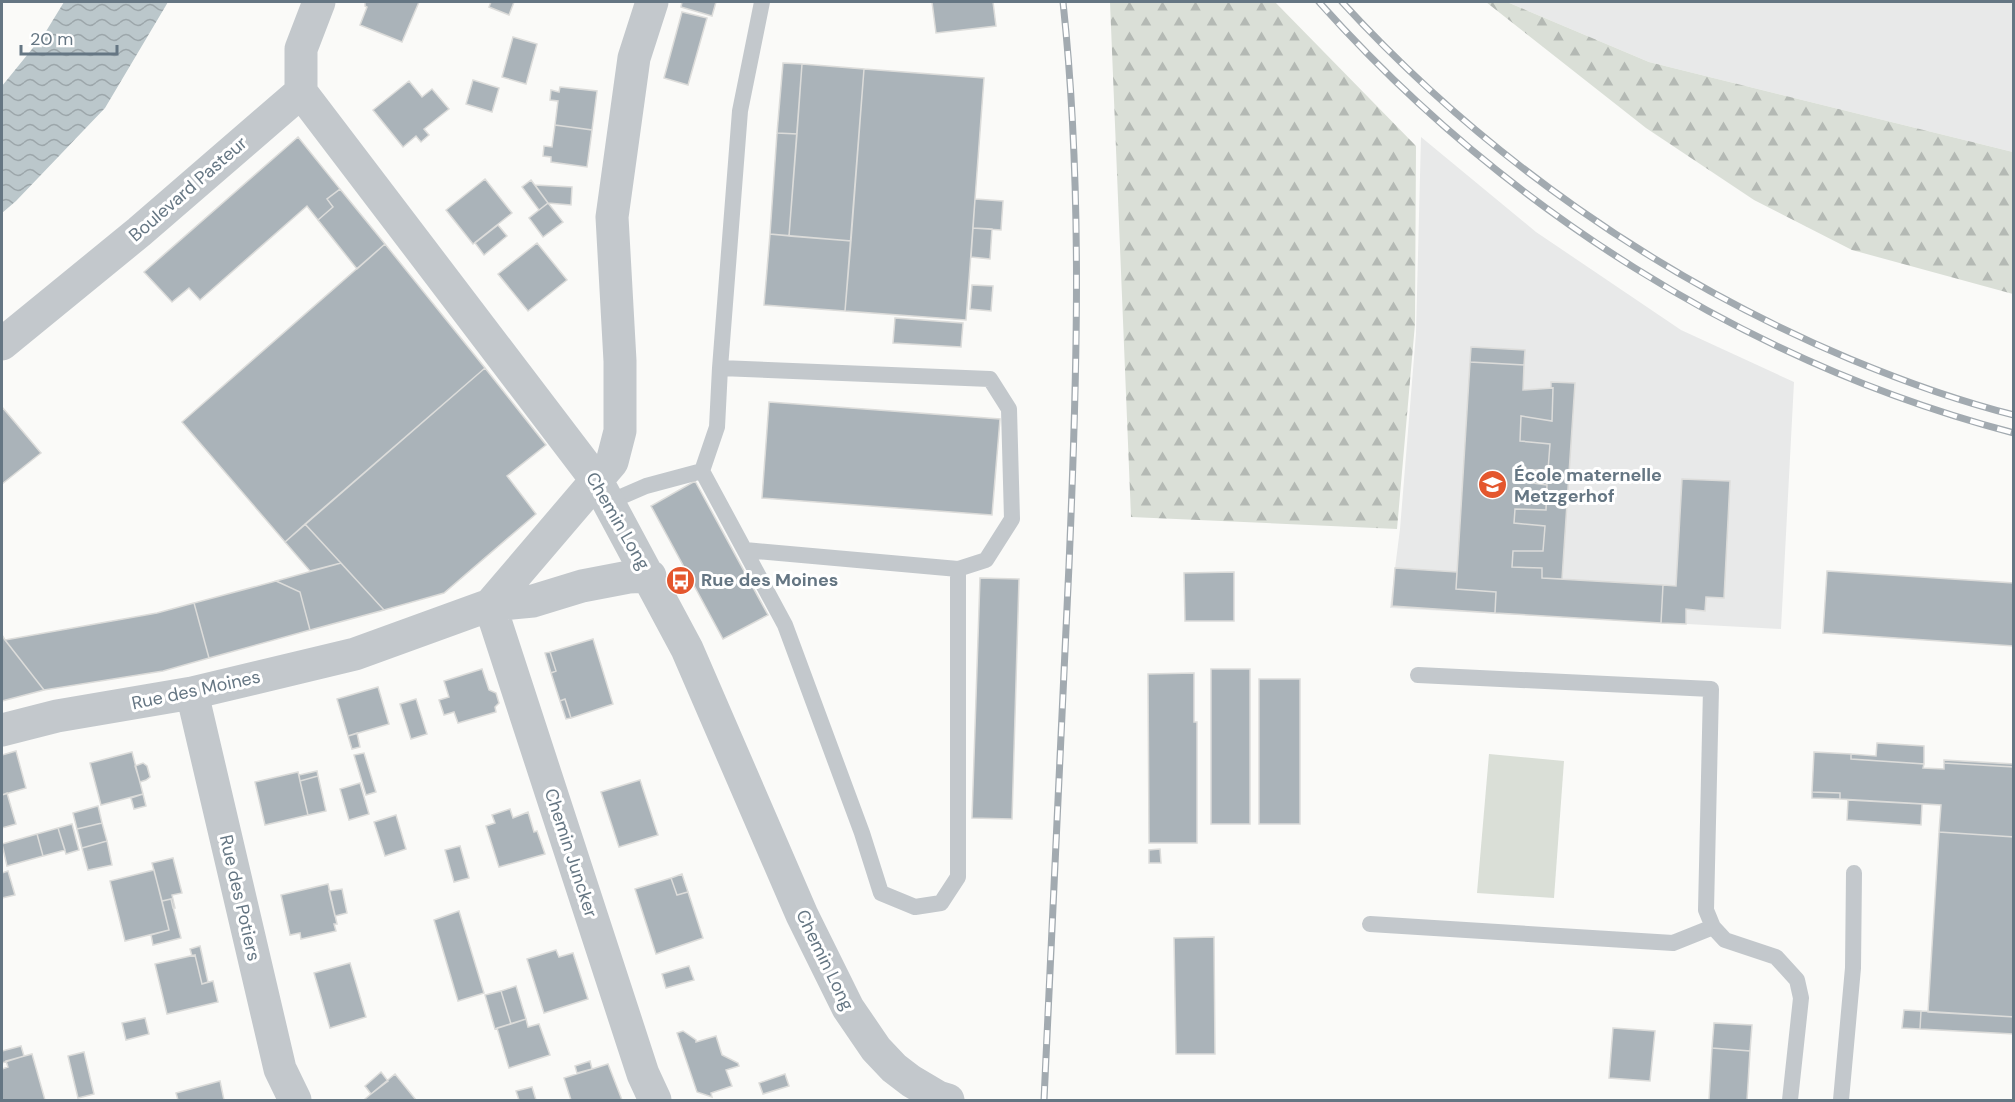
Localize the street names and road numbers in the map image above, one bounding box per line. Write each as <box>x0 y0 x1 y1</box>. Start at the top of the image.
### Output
street label: Boulevard Pasteur <box>124 131 253 247</box>
street label: Chemin Long <box>580 468 656 574</box>
street label: Rue des Moines <box>129 665 263 715</box>
street label: Chemin Juncker <box>539 785 603 921</box>
street label: Rue des Potiers <box>214 833 266 963</box>
street label: Chemin Long <box>790 906 860 1014</box>

